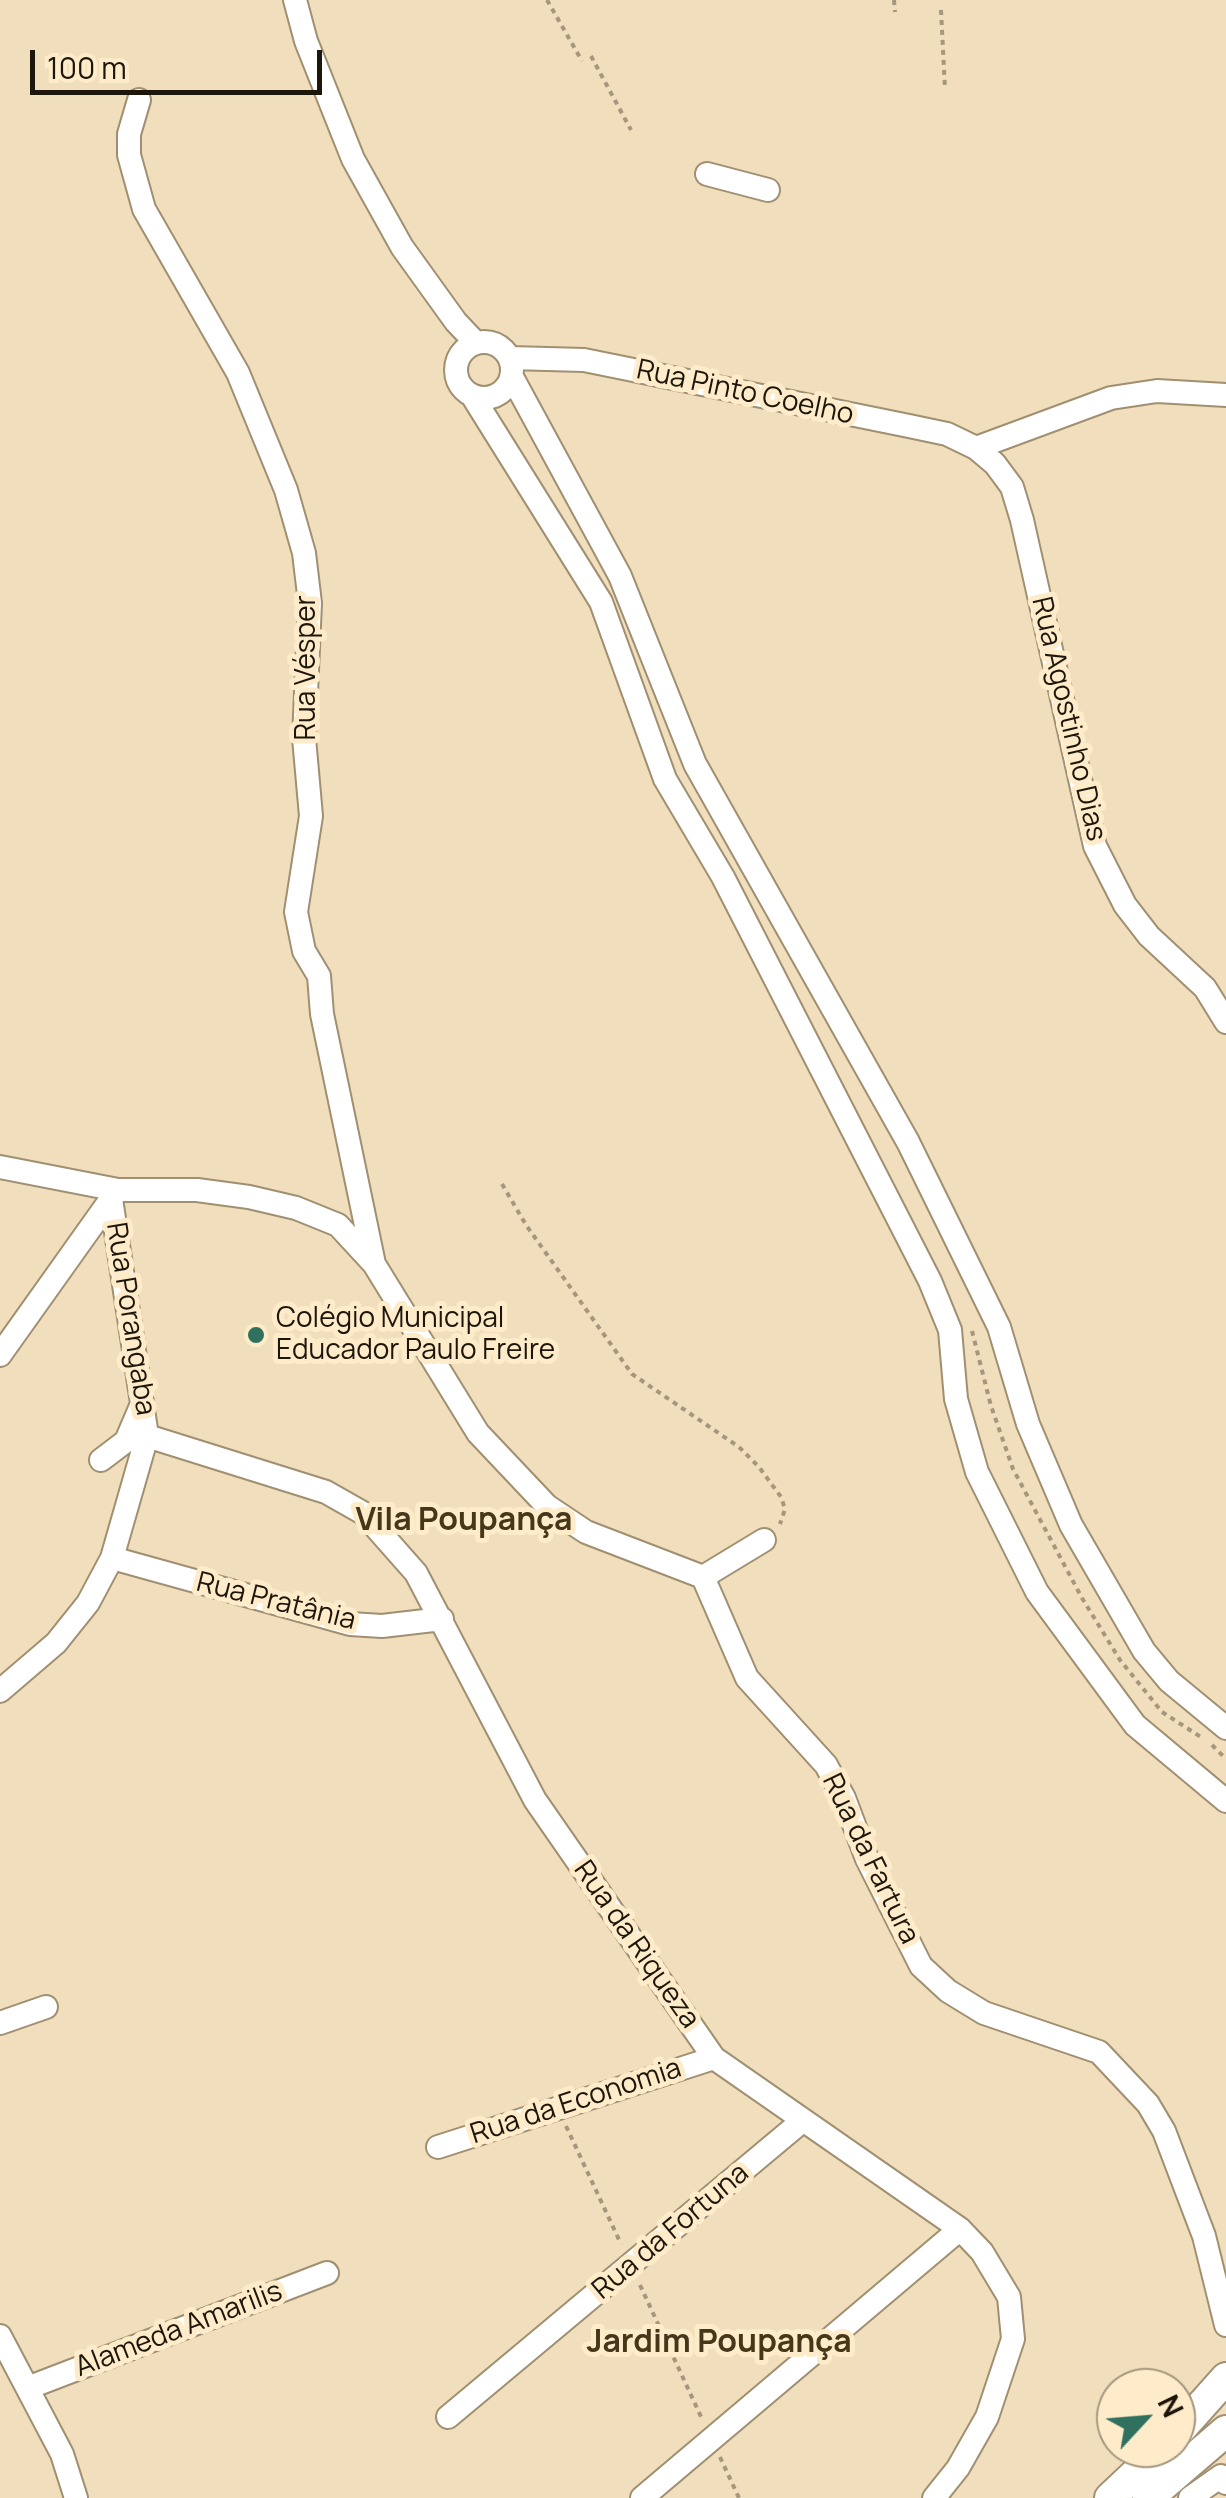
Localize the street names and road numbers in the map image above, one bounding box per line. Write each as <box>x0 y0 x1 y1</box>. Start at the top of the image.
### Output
street label: Rua Pinto Coelho <box>633 354 857 432</box>
street label: Rua Agostinho Dias <box>1024 594 1112 844</box>
street label: Rua Vésper <box>290 595 324 741</box>
street label: Rua Porangaba <box>98 1220 162 1418</box>
street label: Rua Pratânia <box>193 1566 359 1638</box>
street label: Rua da Fartura <box>814 1768 926 1950</box>
street label: Rua da Riqueza <box>566 1855 706 2035</box>
street label: Rua da Economia <box>466 2052 686 2152</box>
street label: Rua da Fortuna <box>586 2157 756 2307</box>
street label: Alameda Amarilis <box>71 2275 287 2385</box>

